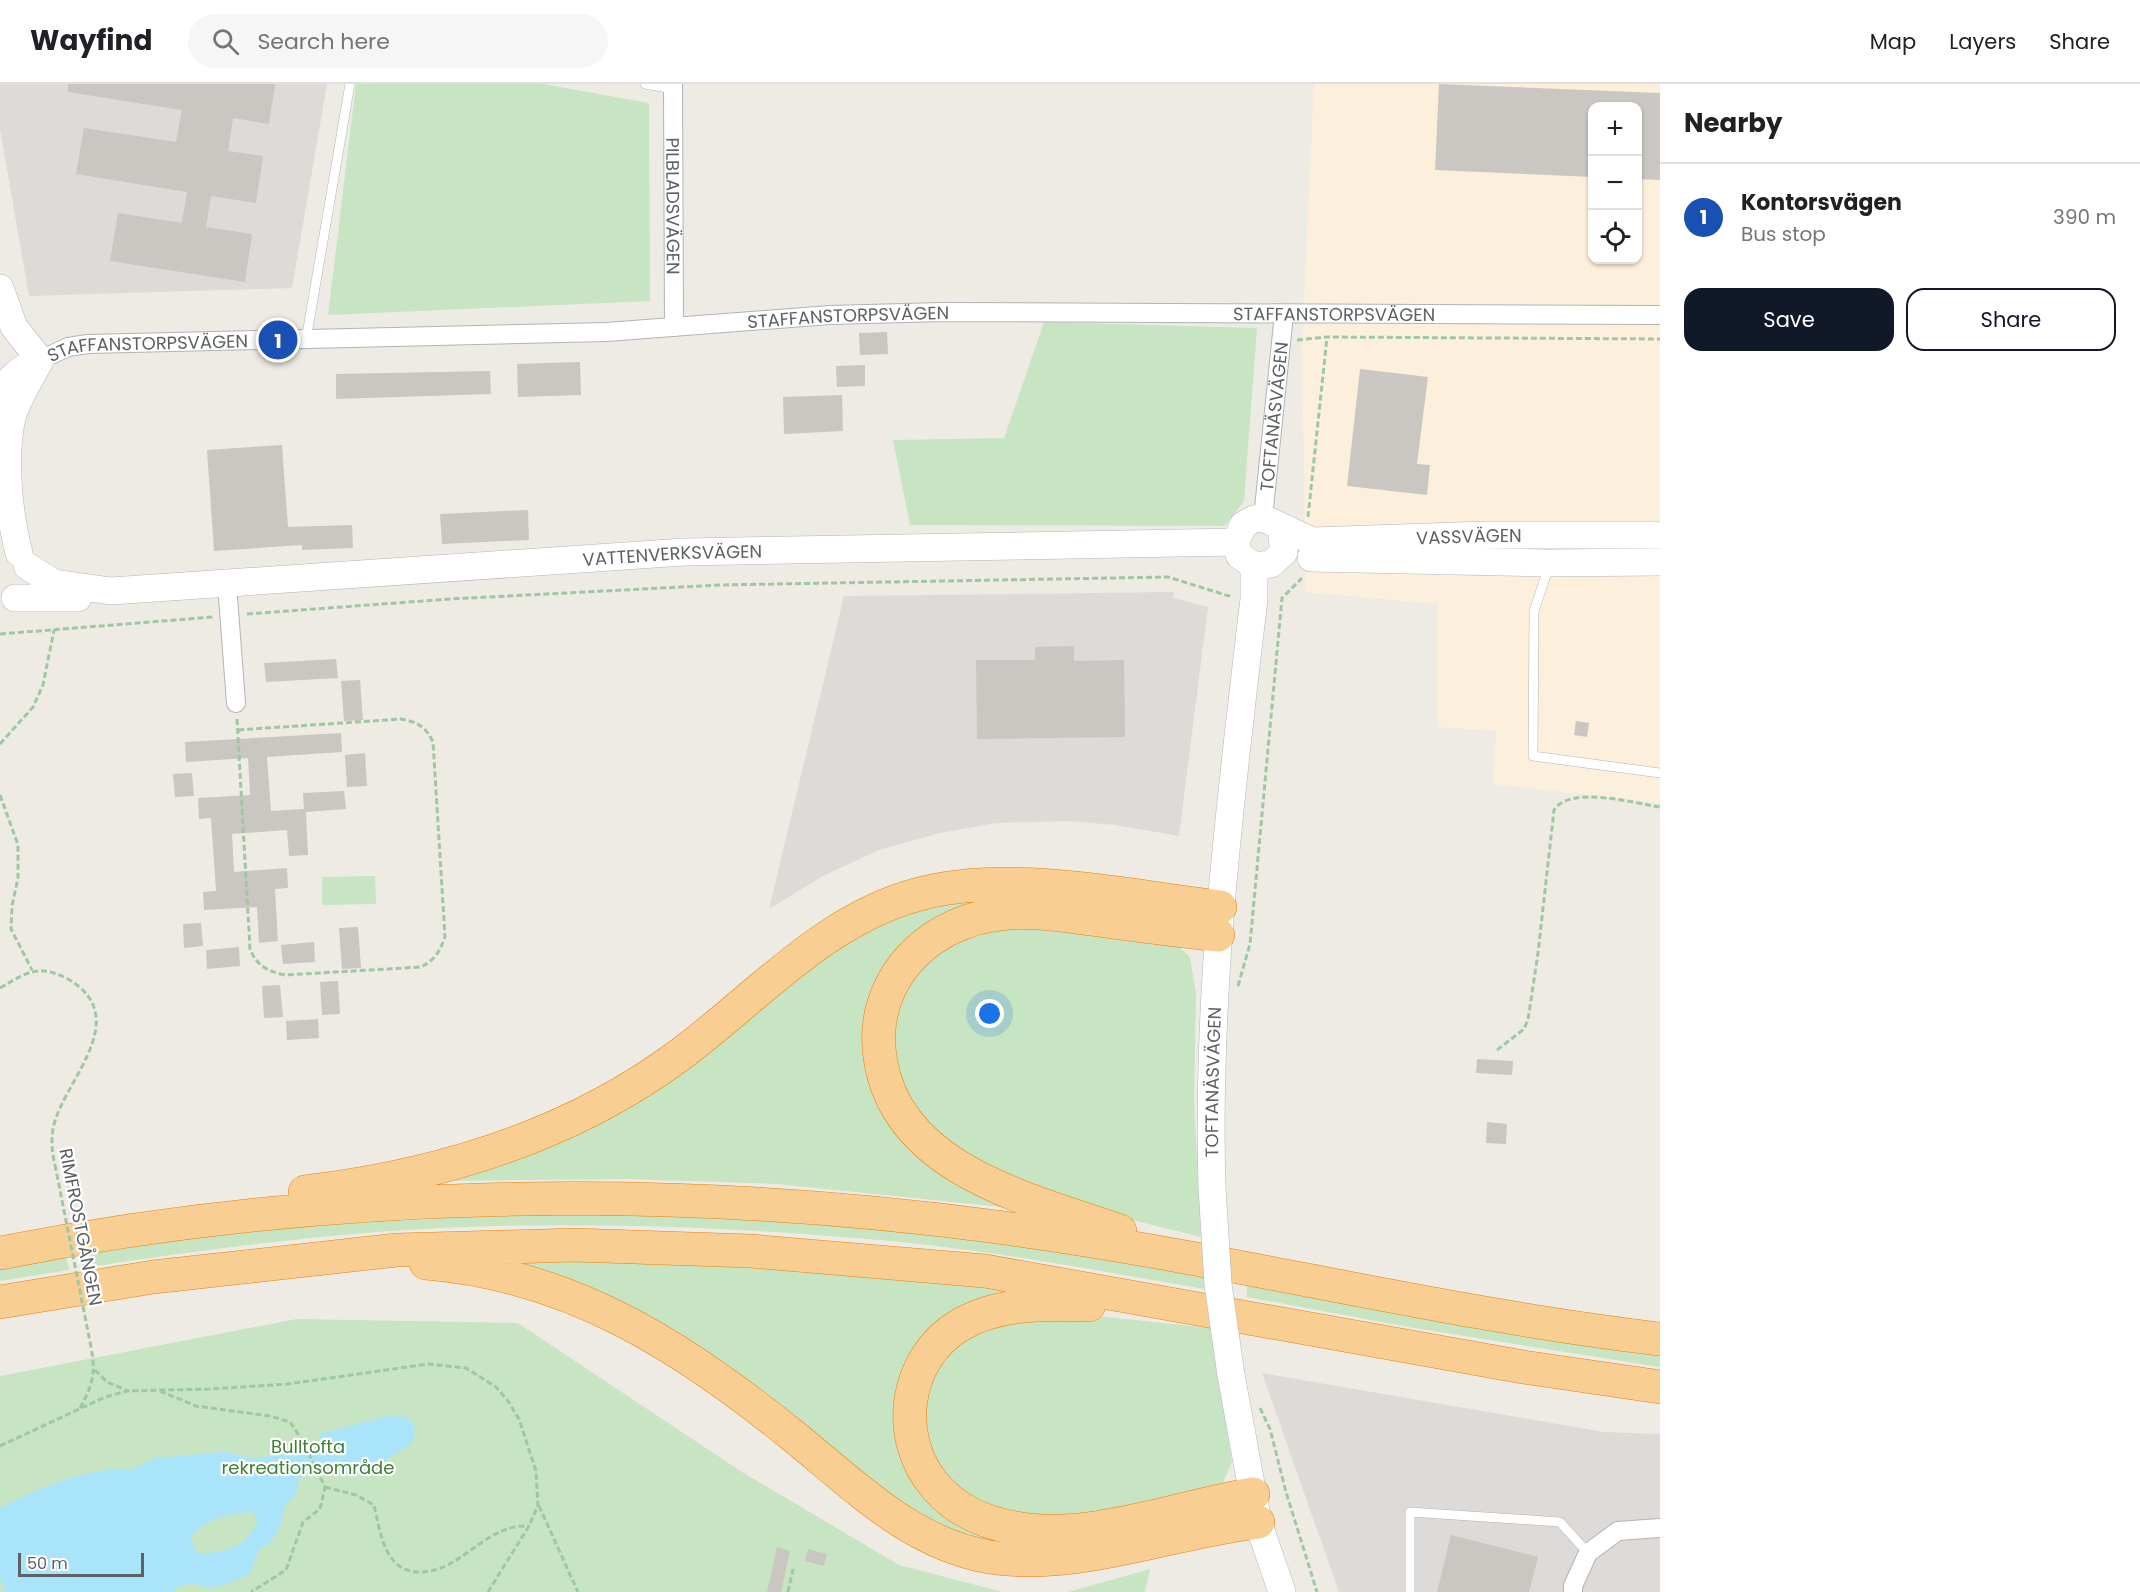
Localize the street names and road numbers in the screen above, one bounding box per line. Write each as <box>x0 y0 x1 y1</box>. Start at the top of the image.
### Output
street label: PILBLADSVÄGEN <box>661 137 686 275</box>
street label: STAFFANSTORPSVÄGEN <box>746 299 949 334</box>
street label: STAFFANSTORPSVÄGEN <box>1233 301 1435 327</box>
street label: STAFFANSTORPSVÄGEN <box>43 328 248 368</box>
street label: TOFTANÄSVÄGEN <box>1253 340 1294 493</box>
street label: VASSVÄGEN <box>1416 522 1522 550</box>
street label: VATTENVERKSVÄGEN <box>582 538 762 571</box>
street label: TOFTANÄSVÄGEN <box>1199 1006 1227 1157</box>
street label: RIMFROSTGÅNGEN <box>53 1146 109 1308</box>

